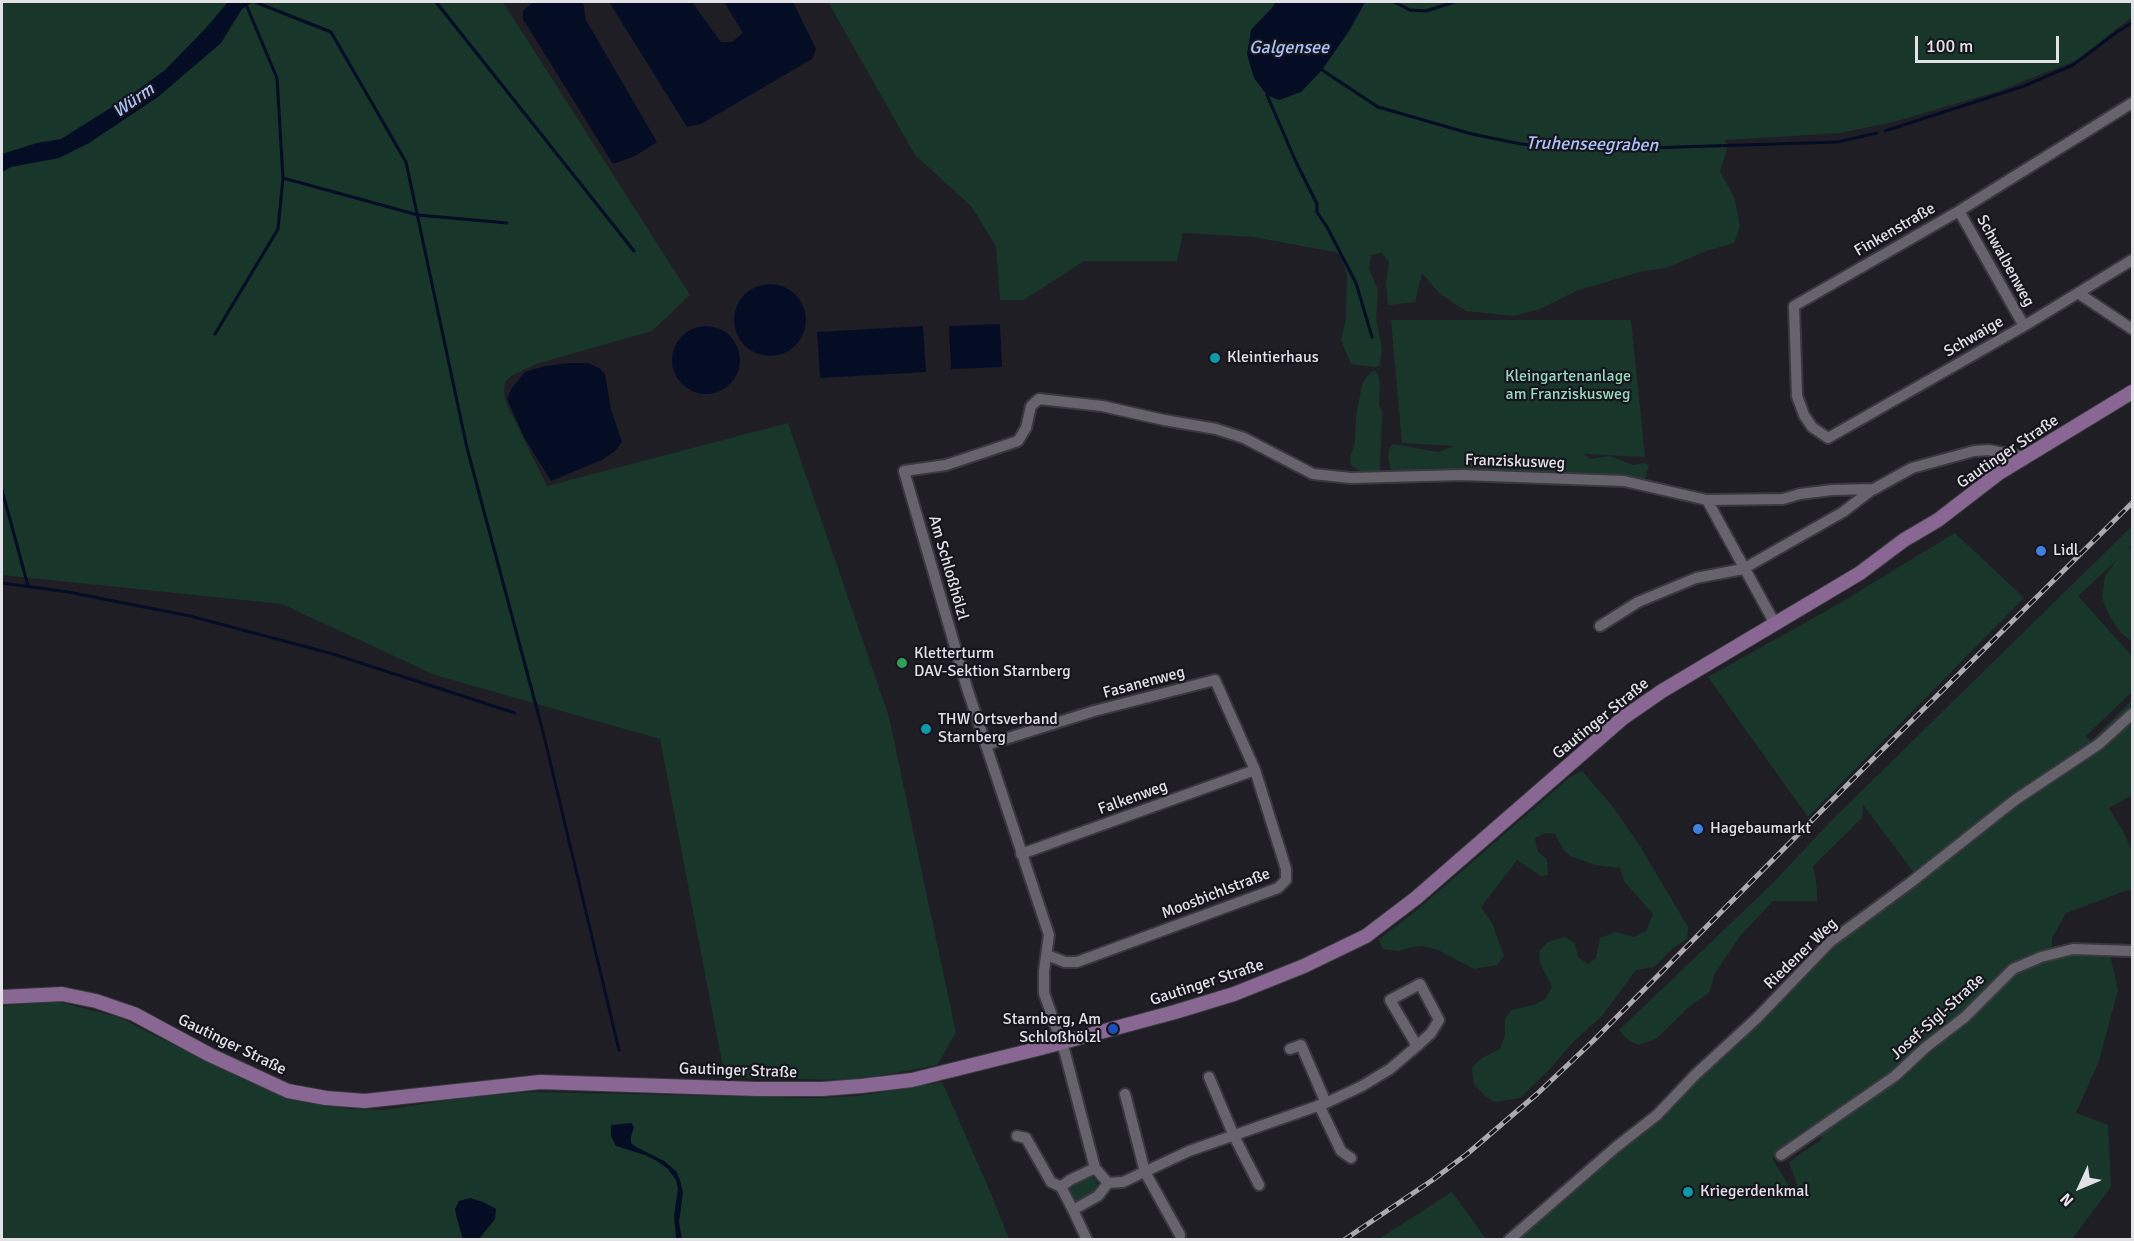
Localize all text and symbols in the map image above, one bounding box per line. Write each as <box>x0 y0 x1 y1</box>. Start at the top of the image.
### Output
scale bar <box>1918 24 2062 62</box>
text: 100 m <box>1926 35 1973 57</box>
water label: Galgensee <box>1249 37 1329 59</box>
water label: Würm <box>109 79 159 123</box>
water label: Truhenseegraben <box>1526 133 1658 157</box>
street label: Finkenstraße <box>1851 199 1939 261</box>
street label: Schwalbenweg <box>1972 212 2038 310</box>
street label: Schwaige <box>1941 312 2007 362</box>
place label: Kleintierhaus <box>1227 348 1319 368</box>
marker: Kleintierhaus <box>1208 351 1222 365</box>
park label: Kleingartenanlage am Franziskusweg <box>1505 367 1631 405</box>
street label: Gautinger Straße <box>1954 411 2062 493</box>
street label: Franziskusweg <box>1465 451 1565 473</box>
street label: Am Schloßhölzl <box>924 514 972 622</box>
place label: Lidl <box>2053 541 2079 561</box>
marker: Lidl <box>2034 544 2048 558</box>
place label: Kletterturm DAV-Sektion Starnberg <box>914 644 1071 682</box>
marker: Kletterturm DAV-Sektion Starnberg <box>895 656 909 670</box>
street label: Fasanenweg <box>1101 663 1187 703</box>
street label: Gautinger Straße <box>1549 674 1653 764</box>
place label: THW Ortsverband Starnberg <box>938 710 1058 748</box>
marker: THW Ortsverband Starnberg <box>919 722 933 736</box>
street label: Falkenweg <box>1096 777 1170 819</box>
place label: Hagebaumarkt <box>1710 819 1811 839</box>
marker: Hagebaumarkt <box>1691 822 1705 836</box>
street label: Moosbichlstraße <box>1159 864 1273 924</box>
street label: Riedener Weg <box>1761 914 1841 994</box>
street label: Gautinger Straße <box>1148 956 1266 1010</box>
street label: Josef-Sigl-Straße <box>1887 970 1989 1064</box>
street label: Gautinger Straße <box>175 1010 289 1080</box>
place label: Starnberg, Am Schloßhölzl <box>1003 1010 1101 1048</box>
marker: Starnberg, Am Schloßhölzl <box>1106 1022 1120 1036</box>
street label: Gautinger Straße <box>679 1059 797 1083</box>
north arrow <box>2050 1157 2110 1217</box>
place label: Kriegerdenkmal <box>1700 1182 1809 1202</box>
marker: Kriegerdenkmal <box>1681 1185 1695 1199</box>
text: N <box>2056 1189 2078 1210</box>

